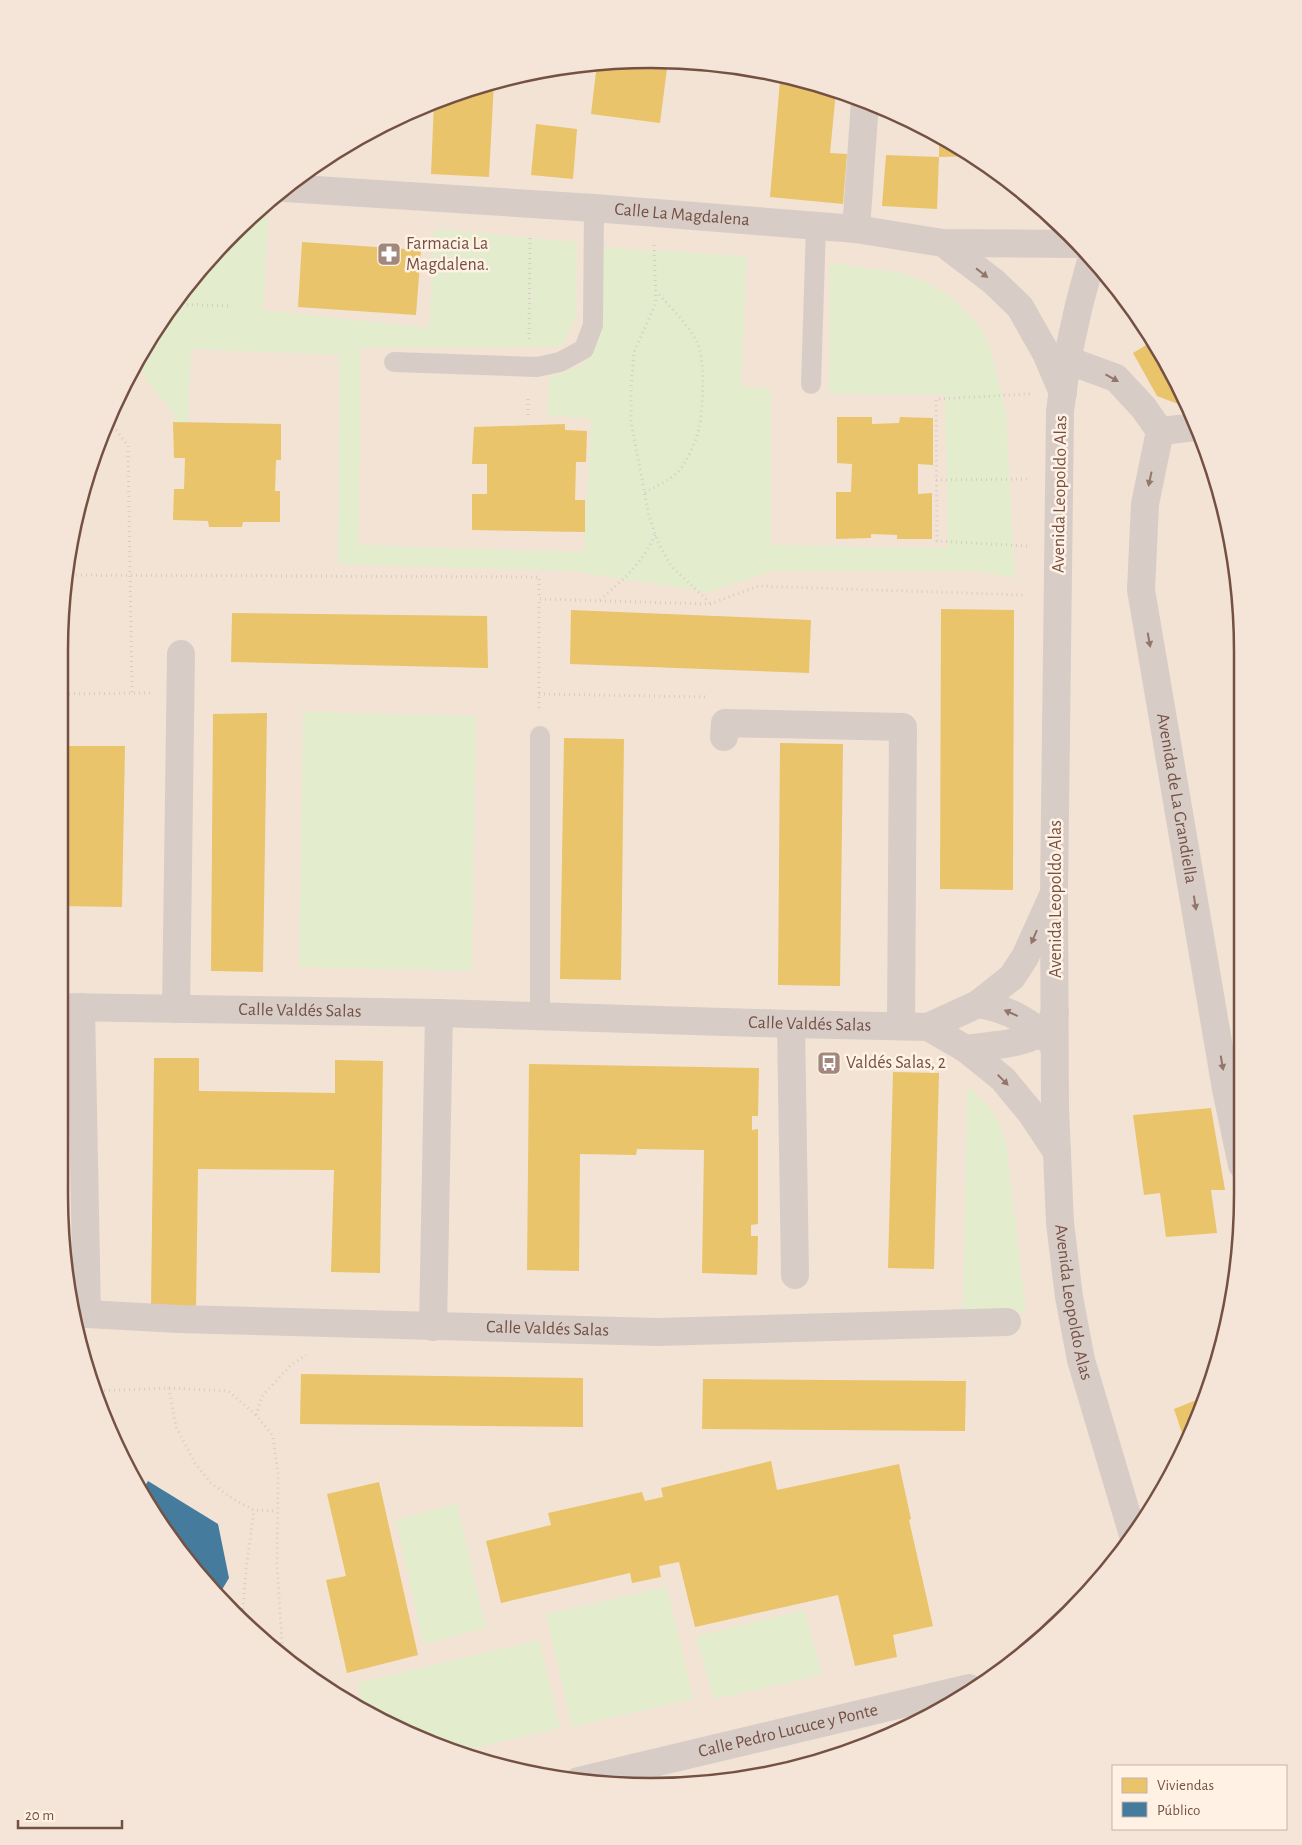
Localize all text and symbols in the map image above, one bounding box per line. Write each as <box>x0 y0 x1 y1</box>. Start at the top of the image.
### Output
street label: Calle La Magdalena <box>614 201 751 229</box>
place label: Farmacia La Magdalena. <box>406 235 489 274</box>
pharmacy icon: Farmacia La Magdalena. <box>376 241 402 267</box>
one-way arrow <box>975 267 988 278</box>
one-way arrow <box>1105 374 1120 382</box>
street label: Avenida Leopoldo Alas <box>1050 415 1070 573</box>
one-way arrow <box>1146 471 1154 486</box>
one-way arrow <box>1146 632 1154 648</box>
street label: Avenida de La Grandiella <box>1153 712 1200 885</box>
street label: Avenida Leopoldo Alas <box>1047 820 1065 978</box>
one-way arrow <box>1191 896 1199 912</box>
one-way arrow <box>1029 930 1037 944</box>
street label: Calle Valdés Salas <box>238 1001 362 1021</box>
one-way arrow <box>1004 1009 1018 1017</box>
street label: Calle Valdés Salas <box>748 1014 872 1035</box>
bus stop icon: Valdés Salas, 2 <box>816 1050 842 1076</box>
place label: Valdés Salas, 2 <box>846 1054 946 1072</box>
one-way arrow <box>1218 1056 1226 1072</box>
one-way arrow <box>997 1074 1009 1086</box>
street label: Avenida Leopoldo Alas <box>1051 1223 1096 1382</box>
street label: Calle Valdés Salas <box>486 1318 609 1340</box>
street label: Calle Pedro Lucuce y Ponte <box>697 1701 880 1761</box>
legend <box>1112 1765 1287 1830</box>
text: Viviendas <box>1157 1778 1214 1793</box>
scale bar <box>18 1798 121 1830</box>
text: Público <box>1157 1803 1200 1818</box>
text: 20 m <box>25 1808 54 1823</box>

